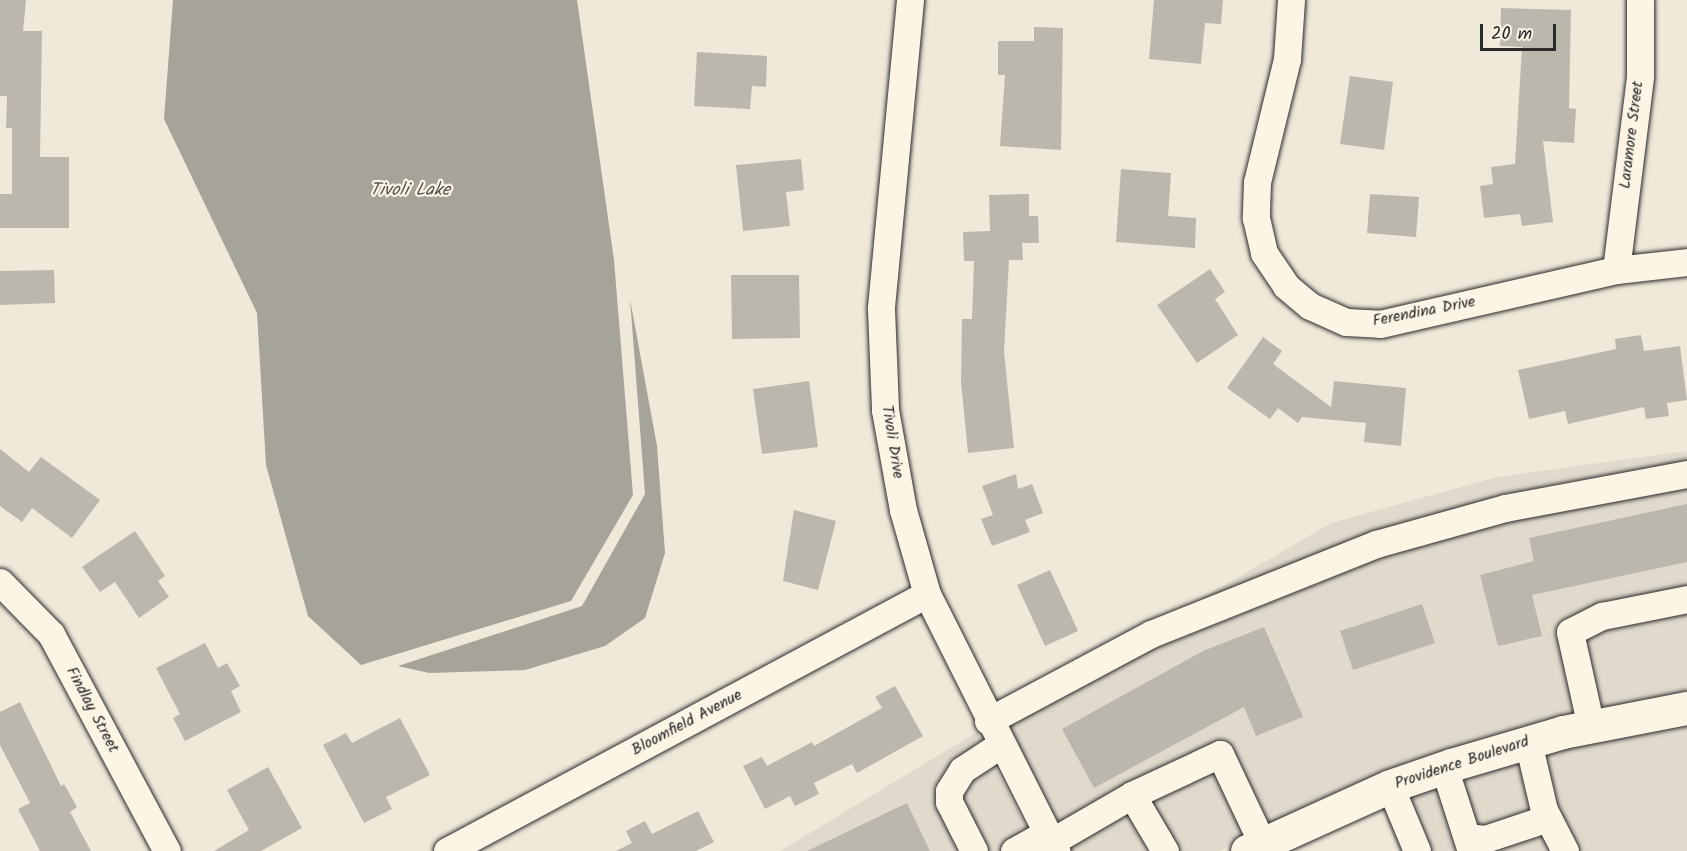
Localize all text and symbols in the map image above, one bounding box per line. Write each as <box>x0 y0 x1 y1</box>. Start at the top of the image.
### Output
scale bar <box>1483 12 1560 50</box>
text: 20 m <box>1491 20 1532 49</box>
street label: Laramore Street <box>1616 80 1648 190</box>
water label: Tivoli Lake <box>370 180 450 202</box>
street label: Ferendina Drive <box>1371 293 1477 331</box>
street label: Tivoli Drive <box>877 404 907 480</box>
street label: Findlay Street <box>61 664 123 756</box>
street label: Bloomfield Avenue <box>628 686 746 760</box>
street label: Providence Boulevard <box>1392 732 1532 794</box>

